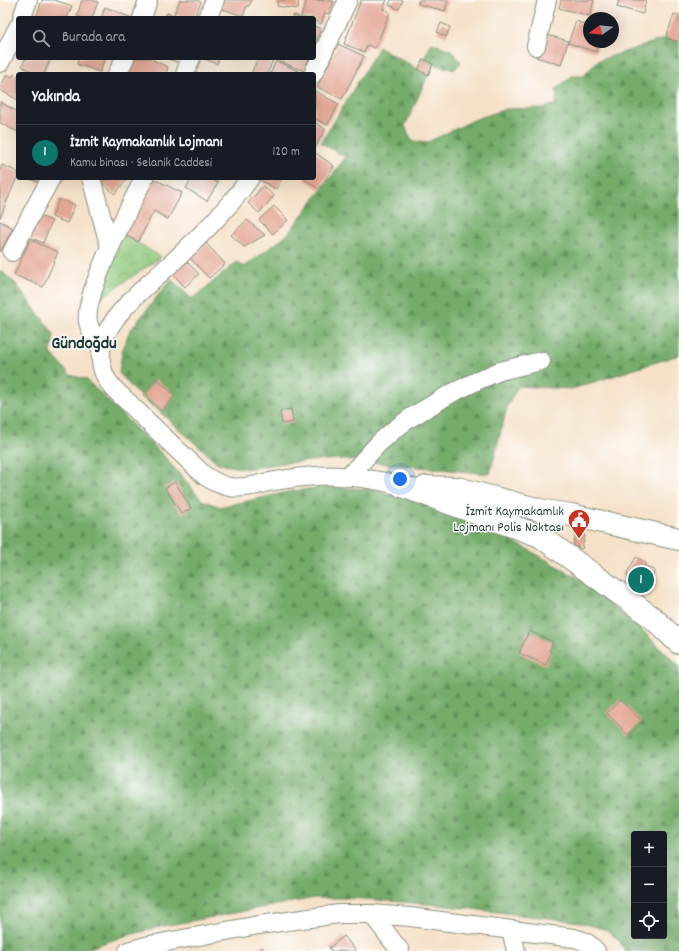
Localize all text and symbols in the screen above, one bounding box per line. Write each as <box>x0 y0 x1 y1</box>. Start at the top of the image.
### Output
north arrow <box>583 12 619 48</box>
search box <box>16 16 316 60</box>
icon: search <box>30 27 52 49</box>
text: Burada ara <box>62 27 125 49</box>
text: Yakında <box>32 86 80 110</box>
text: İzmit Kaymakamlık Lojmanı <box>70 132 222 154</box>
text: 1 <box>44 143 46 162</box>
text: 120 m <box>272 143 300 162</box>
text: Kamu binası · Selanik Caddesi <box>70 154 212 173</box>
district label: Gündoğdu <box>51 332 117 357</box>
your location <box>390 469 410 489</box>
place label: İzmit Kaymakamlık Lojmanı Polis Noktası <box>453 502 564 538</box>
public building icon: İzmit Kaymakamlık Lojmanı Polis Noktası <box>566 507 592 540</box>
pin: 1 <box>628 565 654 595</box>
map controls <box>631 831 667 939</box>
button: + <box>631 831 667 867</box>
button: − <box>631 867 667 903</box>
button: locate <box>631 903 667 939</box>

